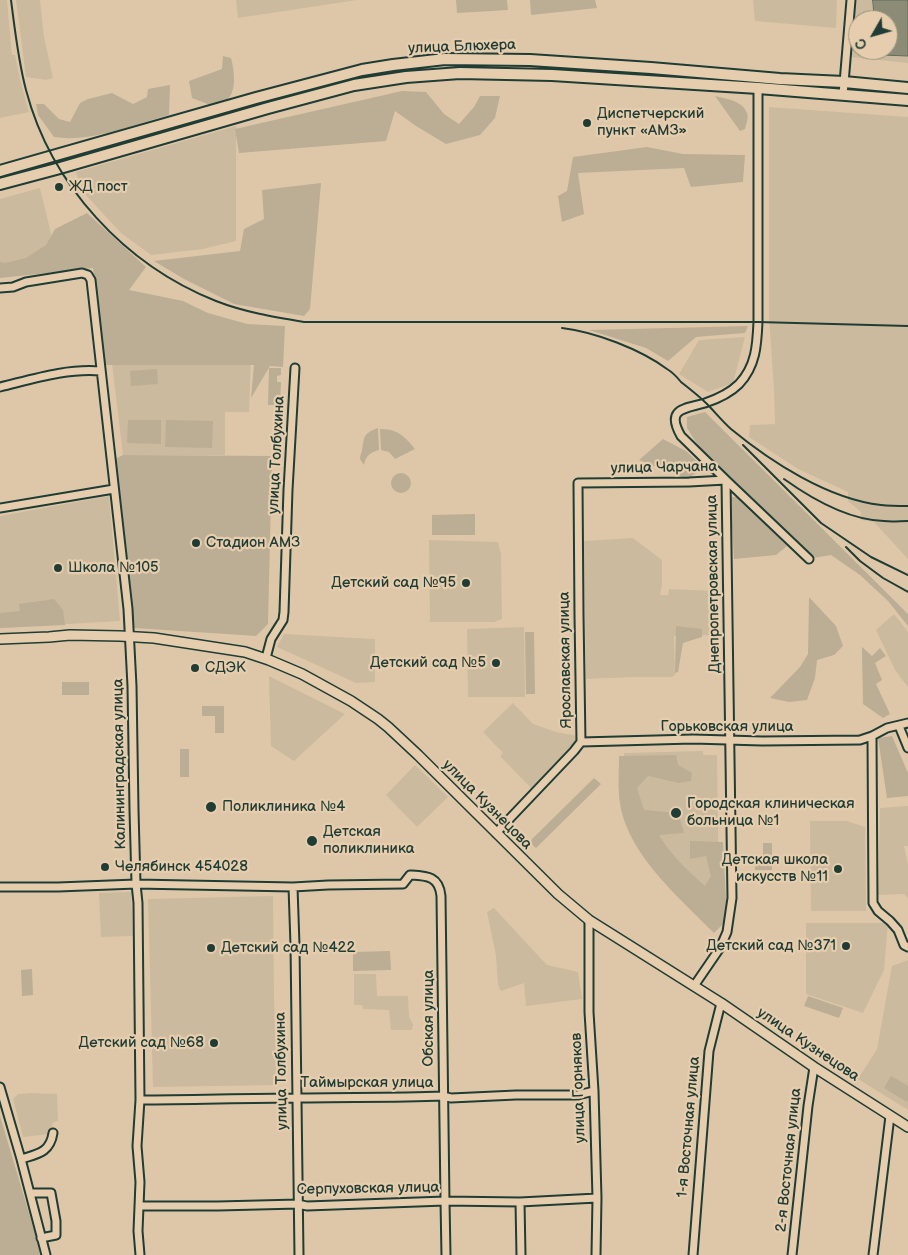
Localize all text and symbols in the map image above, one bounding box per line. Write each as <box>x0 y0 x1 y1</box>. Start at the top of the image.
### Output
north arrow <box>848 10 898 60</box>
text: С <box>852 35 871 53</box>
street label: улица Блюхера <box>408 36 516 58</box>
place label: Диспетчерский пункт «АМЗ» <box>597 105 704 140</box>
marker: Диспетчерский пункт «АМЗ» <box>581 117 593 129</box>
place label: ЖД пост <box>69 178 128 196</box>
marker: ЖД пост <box>53 181 65 193</box>
street label: улица Толбухина <box>265 396 289 514</box>
street label: улица Чарчана <box>610 458 718 478</box>
street label: Днепропетровская улица <box>703 495 725 673</box>
place label: Стадион АМЗ <box>206 534 300 552</box>
marker: Стадион АМЗ <box>190 537 202 549</box>
place label: Школа №105 <box>68 559 159 577</box>
marker: Школа №105 <box>52 562 64 574</box>
place label: Детский сад №95 <box>331 574 456 592</box>
marker: Детский сад №95 <box>460 577 472 589</box>
street label: Ярославская улица <box>556 591 576 729</box>
place label: Детский сад №5 <box>370 654 486 672</box>
marker: Детский сад №5 <box>490 657 502 669</box>
place label: СДЭК <box>205 659 246 677</box>
marker: СДЭК <box>189 662 201 674</box>
street label: Калининградская улица <box>110 678 130 850</box>
street label: Горьковская улица <box>660 718 794 736</box>
street label: улица Кузнецова <box>438 756 536 854</box>
place label: Городская клиническая больница №1 <box>687 795 855 830</box>
place label: Поликлиника №4 <box>222 798 345 816</box>
marker: Поликлиника №4 <box>204 800 218 814</box>
marker: Городская клиническая больница №1 <box>669 806 683 820</box>
place label: Детская поликлиника <box>323 823 415 858</box>
marker: Детская поликлиника <box>305 834 319 848</box>
place label: Детская школа искусств №11 <box>722 851 828 886</box>
place label: Челябинск 454028 <box>115 858 248 876</box>
marker: Челябинск 454028 <box>99 861 111 873</box>
marker: Детская школа искусств №11 <box>832 863 844 875</box>
place label: Детский сад №371 <box>706 937 836 955</box>
place label: Детский сад №422 <box>221 939 355 957</box>
marker: Детский сад №371 <box>840 940 852 952</box>
marker: Детский сад №422 <box>205 942 217 954</box>
street label: Обская улица <box>420 970 438 1066</box>
street label: улица Кузнецова <box>753 1004 863 1086</box>
street label: улица Толбухина <box>272 1012 292 1130</box>
street label: улица Горняков <box>568 1033 590 1143</box>
place label: Детский сад №68 <box>79 1034 204 1052</box>
marker: Детский сад №68 <box>208 1037 220 1049</box>
street label: 1-я Восточная улица <box>674 1056 704 1198</box>
street label: Таймырская улица <box>300 1074 434 1092</box>
street label: 2-я Восточная улица <box>772 1087 806 1233</box>
street label: Серпуховская улица <box>296 1179 440 1199</box>

